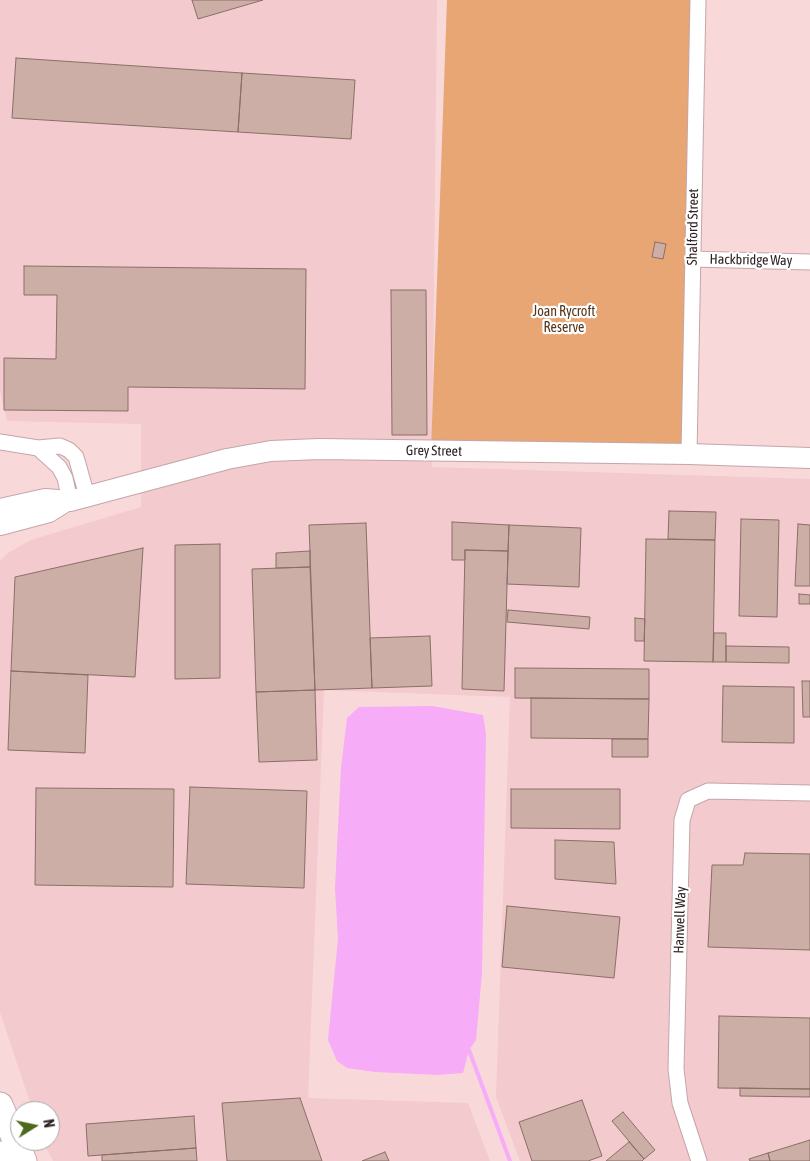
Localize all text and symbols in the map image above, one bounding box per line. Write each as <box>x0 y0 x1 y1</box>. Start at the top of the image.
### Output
street label: Shalford Street <box>684 188 702 266</box>
street label: Hackbridge Way <box>710 251 792 269</box>
park label: Joan Rycroft Reserve <box>533 304 595 336</box>
street label: Grey Street <box>406 442 462 460</box>
street label: Hanwell Way <box>670 886 690 954</box>
north arrow <box>10 1101 60 1151</box>
text: N <box>40 1118 57 1129</box>

